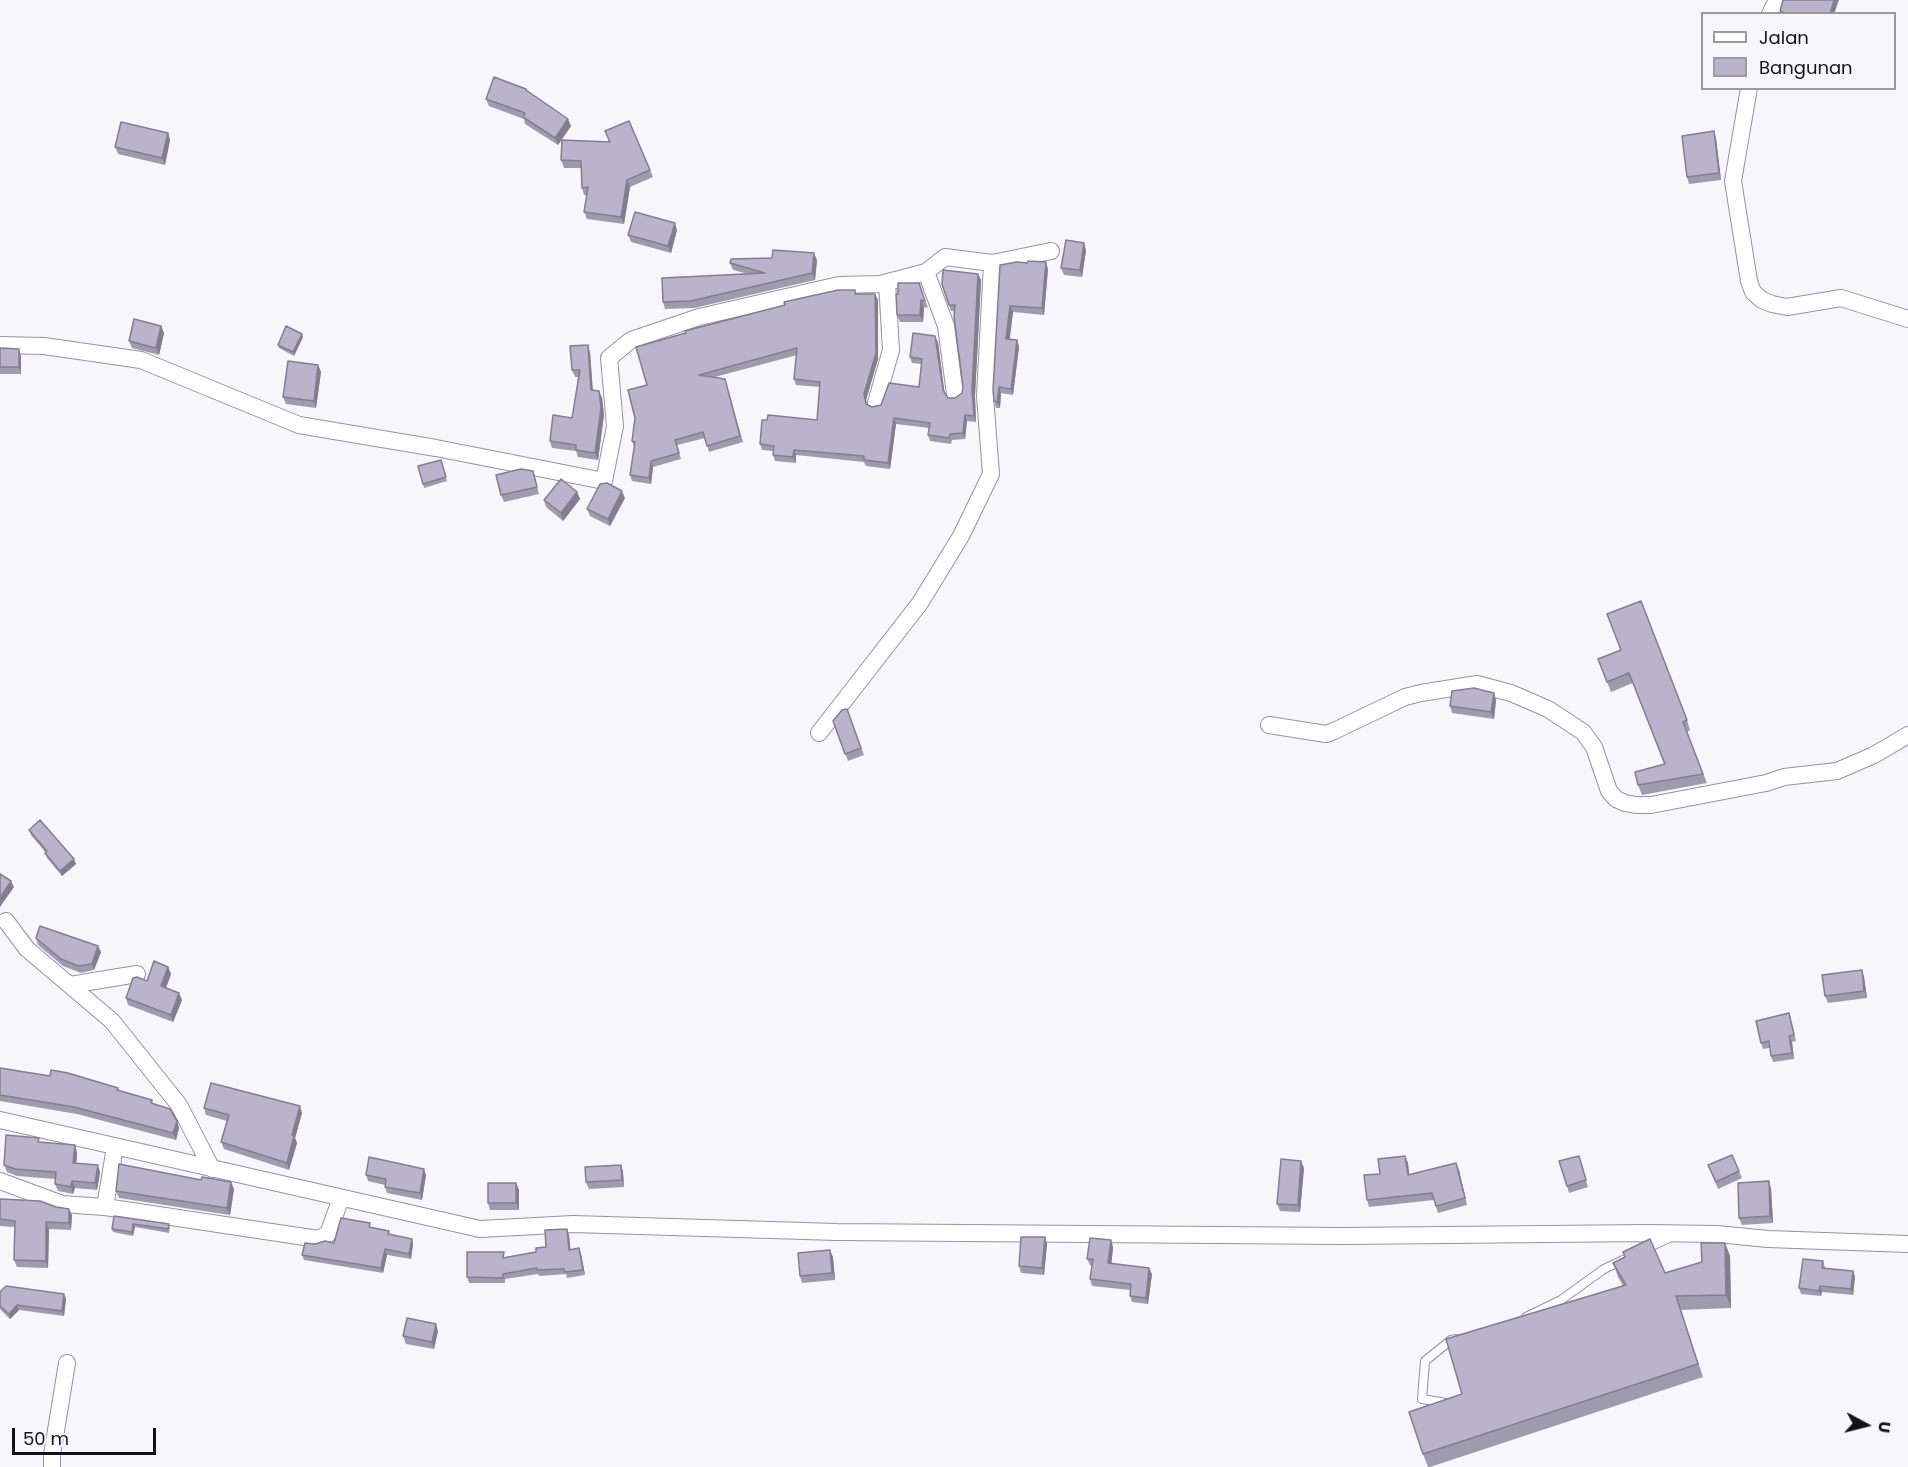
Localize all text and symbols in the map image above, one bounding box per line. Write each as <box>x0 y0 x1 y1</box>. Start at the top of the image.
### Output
legend <box>1701 12 1896 90</box>
text: Jalan <box>1759 25 1809 50</box>
text: Bangunan <box>1759 55 1853 80</box>
north arrow <box>1836 1395 1896 1455</box>
scale bar <box>15 1416 159 1454</box>
text: U <box>1872 1420 1896 1434</box>
text: 50 m <box>23 1426 69 1451</box>

